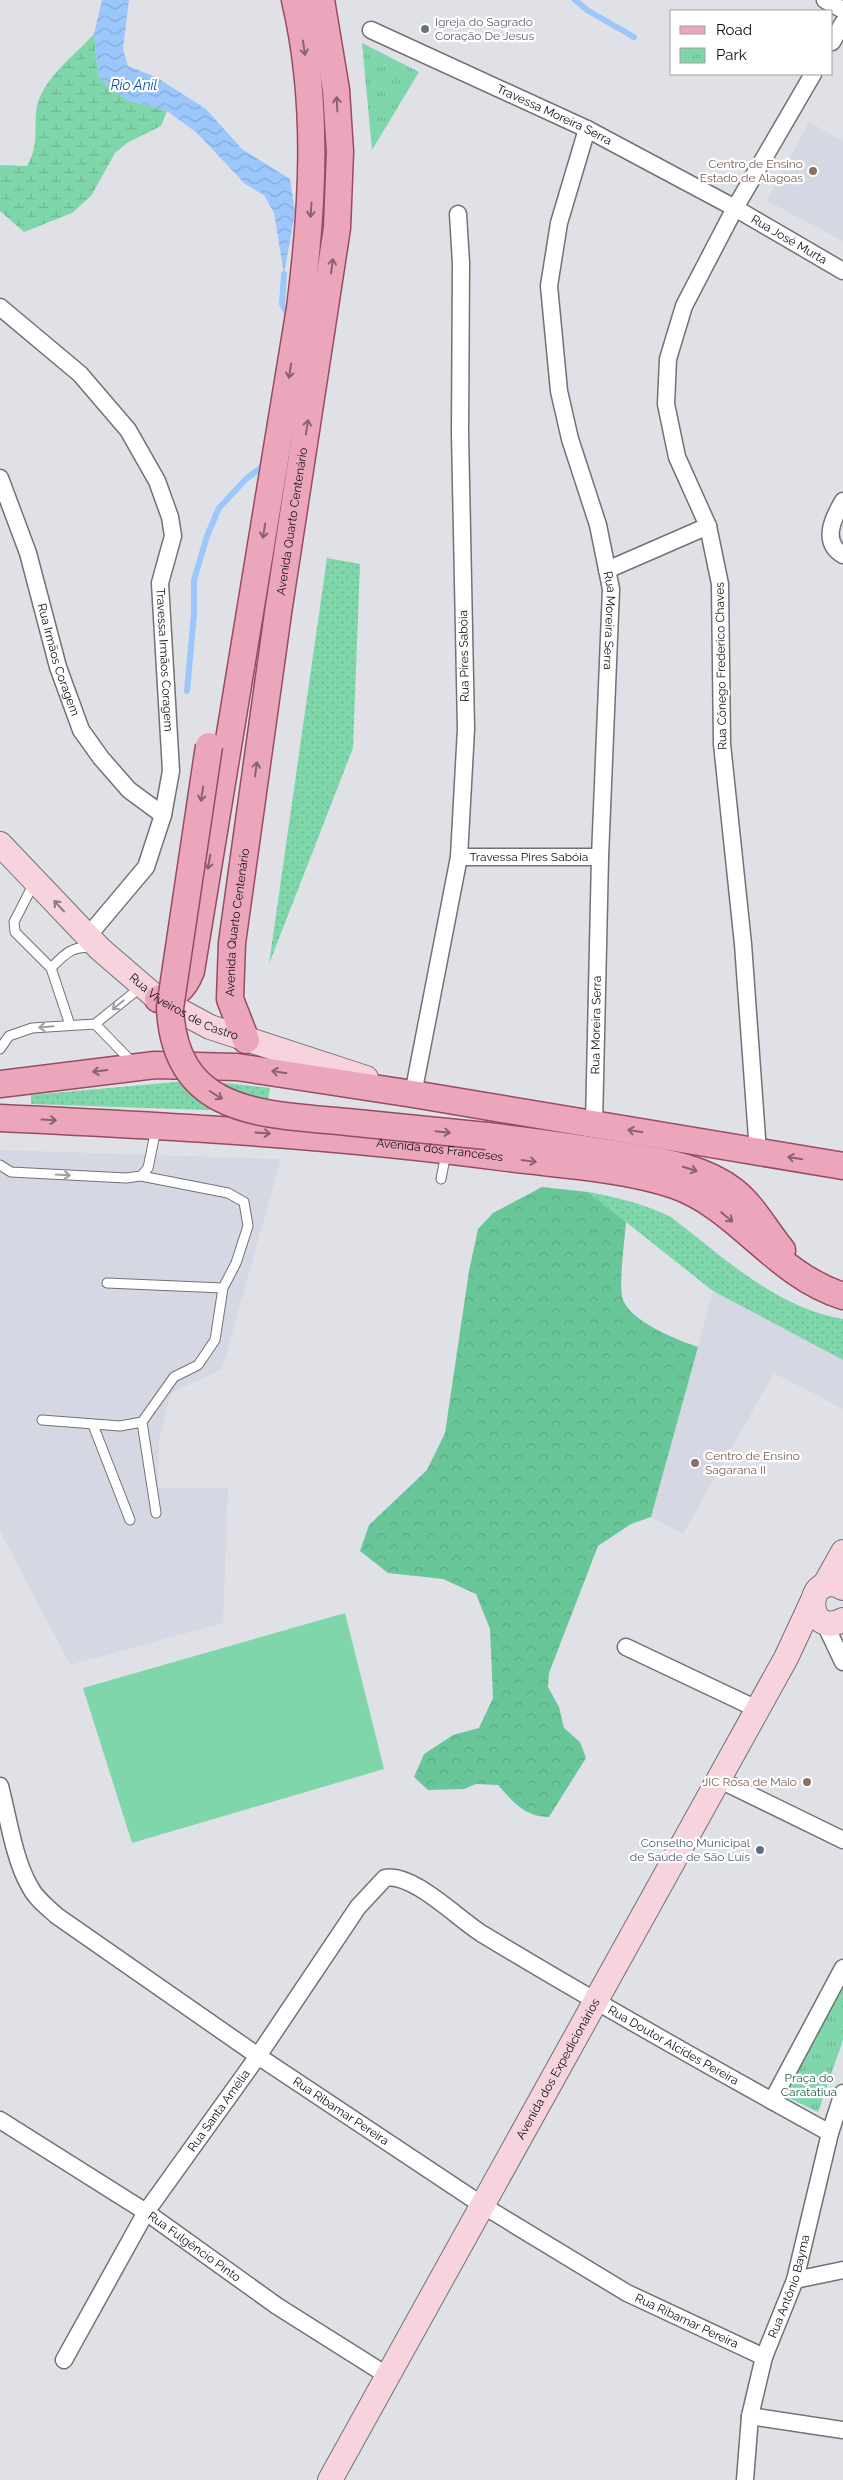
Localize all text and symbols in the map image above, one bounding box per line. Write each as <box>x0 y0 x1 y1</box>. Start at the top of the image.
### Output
legend <box>670 10 833 75</box>
place label: Igreja do Sagrado Coração De Jesus <box>435 15 534 43</box>
text: Road <box>716 21 752 39</box>
marker: Igreja do Sagrado Coração De Jesus <box>419 23 431 35</box>
one-way arrow <box>300 39 310 55</box>
text: Park <box>716 46 747 64</box>
water label: Rio Anil <box>111 77 158 93</box>
street label: Travessa Moreira Serra <box>495 82 614 148</box>
one-way arrow <box>333 96 342 112</box>
place label: Centro de Ensino Estado de Alagoas <box>700 157 803 185</box>
marker: Centro de Ensino Estado de Alagoas <box>807 165 819 177</box>
one-way arrow <box>306 202 316 218</box>
street label: Rua José Murta <box>749 212 829 267</box>
one-way arrow <box>327 258 337 274</box>
one-way arrow <box>285 363 295 379</box>
one-way arrow <box>303 419 313 435</box>
street label: Avenida Quarto Centenário <box>274 446 310 596</box>
one-way arrow <box>259 523 269 539</box>
street label: Rua Moreira Serra <box>601 570 618 670</box>
street label: Rua Cônego Frederico Chaves <box>713 582 729 750</box>
street label: Travessa Irmãos Coragem <box>153 588 176 732</box>
street label: Rua Irmãos Coragem <box>35 602 82 718</box>
street label: Rua Píres Sabóia <box>456 610 472 702</box>
one-way arrow <box>251 761 261 777</box>
one-way arrow <box>196 786 206 802</box>
street label: Avenida Quarto Centenário <box>223 847 252 997</box>
street label: Travessa Pires Sabóia <box>470 850 588 864</box>
one-way arrow <box>203 853 213 869</box>
one-way arrow <box>53 899 65 912</box>
street label: Rua Viveiros de Castro <box>126 970 240 1043</box>
street label: Rua Moreira Serra <box>588 975 604 1075</box>
one-way arrow <box>112 1000 125 1011</box>
one-way arrow <box>39 1022 55 1031</box>
one-way arrow <box>92 1066 108 1076</box>
one-way arrow <box>271 1067 287 1077</box>
one-way arrow <box>208 1090 222 1100</box>
one-way arrow <box>40 1116 56 1125</box>
one-way arrow <box>627 1125 643 1135</box>
one-way arrow <box>435 1127 451 1137</box>
one-way arrow <box>255 1128 271 1138</box>
street label: Avenida dos Franceses <box>376 1136 504 1164</box>
one-way arrow <box>787 1152 803 1162</box>
one-way arrow <box>521 1156 537 1166</box>
one-way arrow <box>682 1165 698 1175</box>
one-way arrow <box>55 1170 71 1179</box>
one-way arrow <box>721 1211 734 1223</box>
place label: Centro de Ensino Sagarana II <box>705 1449 800 1477</box>
marker: Centro de Ensino Sagarana II <box>689 1457 701 1469</box>
place label: JIC Rosa de Maio <box>702 1775 797 1789</box>
marker: JIC Rosa de Maio <box>801 1776 813 1788</box>
place label: Conselho Municipal de Saúde de São Luís <box>630 1836 751 1864</box>
marker: Conselho Municipal de Saúde de São Luís <box>754 1844 766 1856</box>
street label: Avenida dos Expedicionários <box>513 1996 603 2142</box>
street label: Rua Doutor Alcídes Pereira <box>606 2003 741 2088</box>
street label: Rua Santa Amélia <box>185 2067 253 2154</box>
park label: Praça do Caratatiua <box>781 2071 837 2099</box>
street label: Rua Ribamar Pereira <box>290 2074 391 2148</box>
street label: Rua Fulgêncio Pinto <box>145 2209 243 2285</box>
street label: Rua Antônio Bayma <box>765 2233 813 2340</box>
street label: Rua Ribamar Pereira <box>633 2291 741 2351</box>

